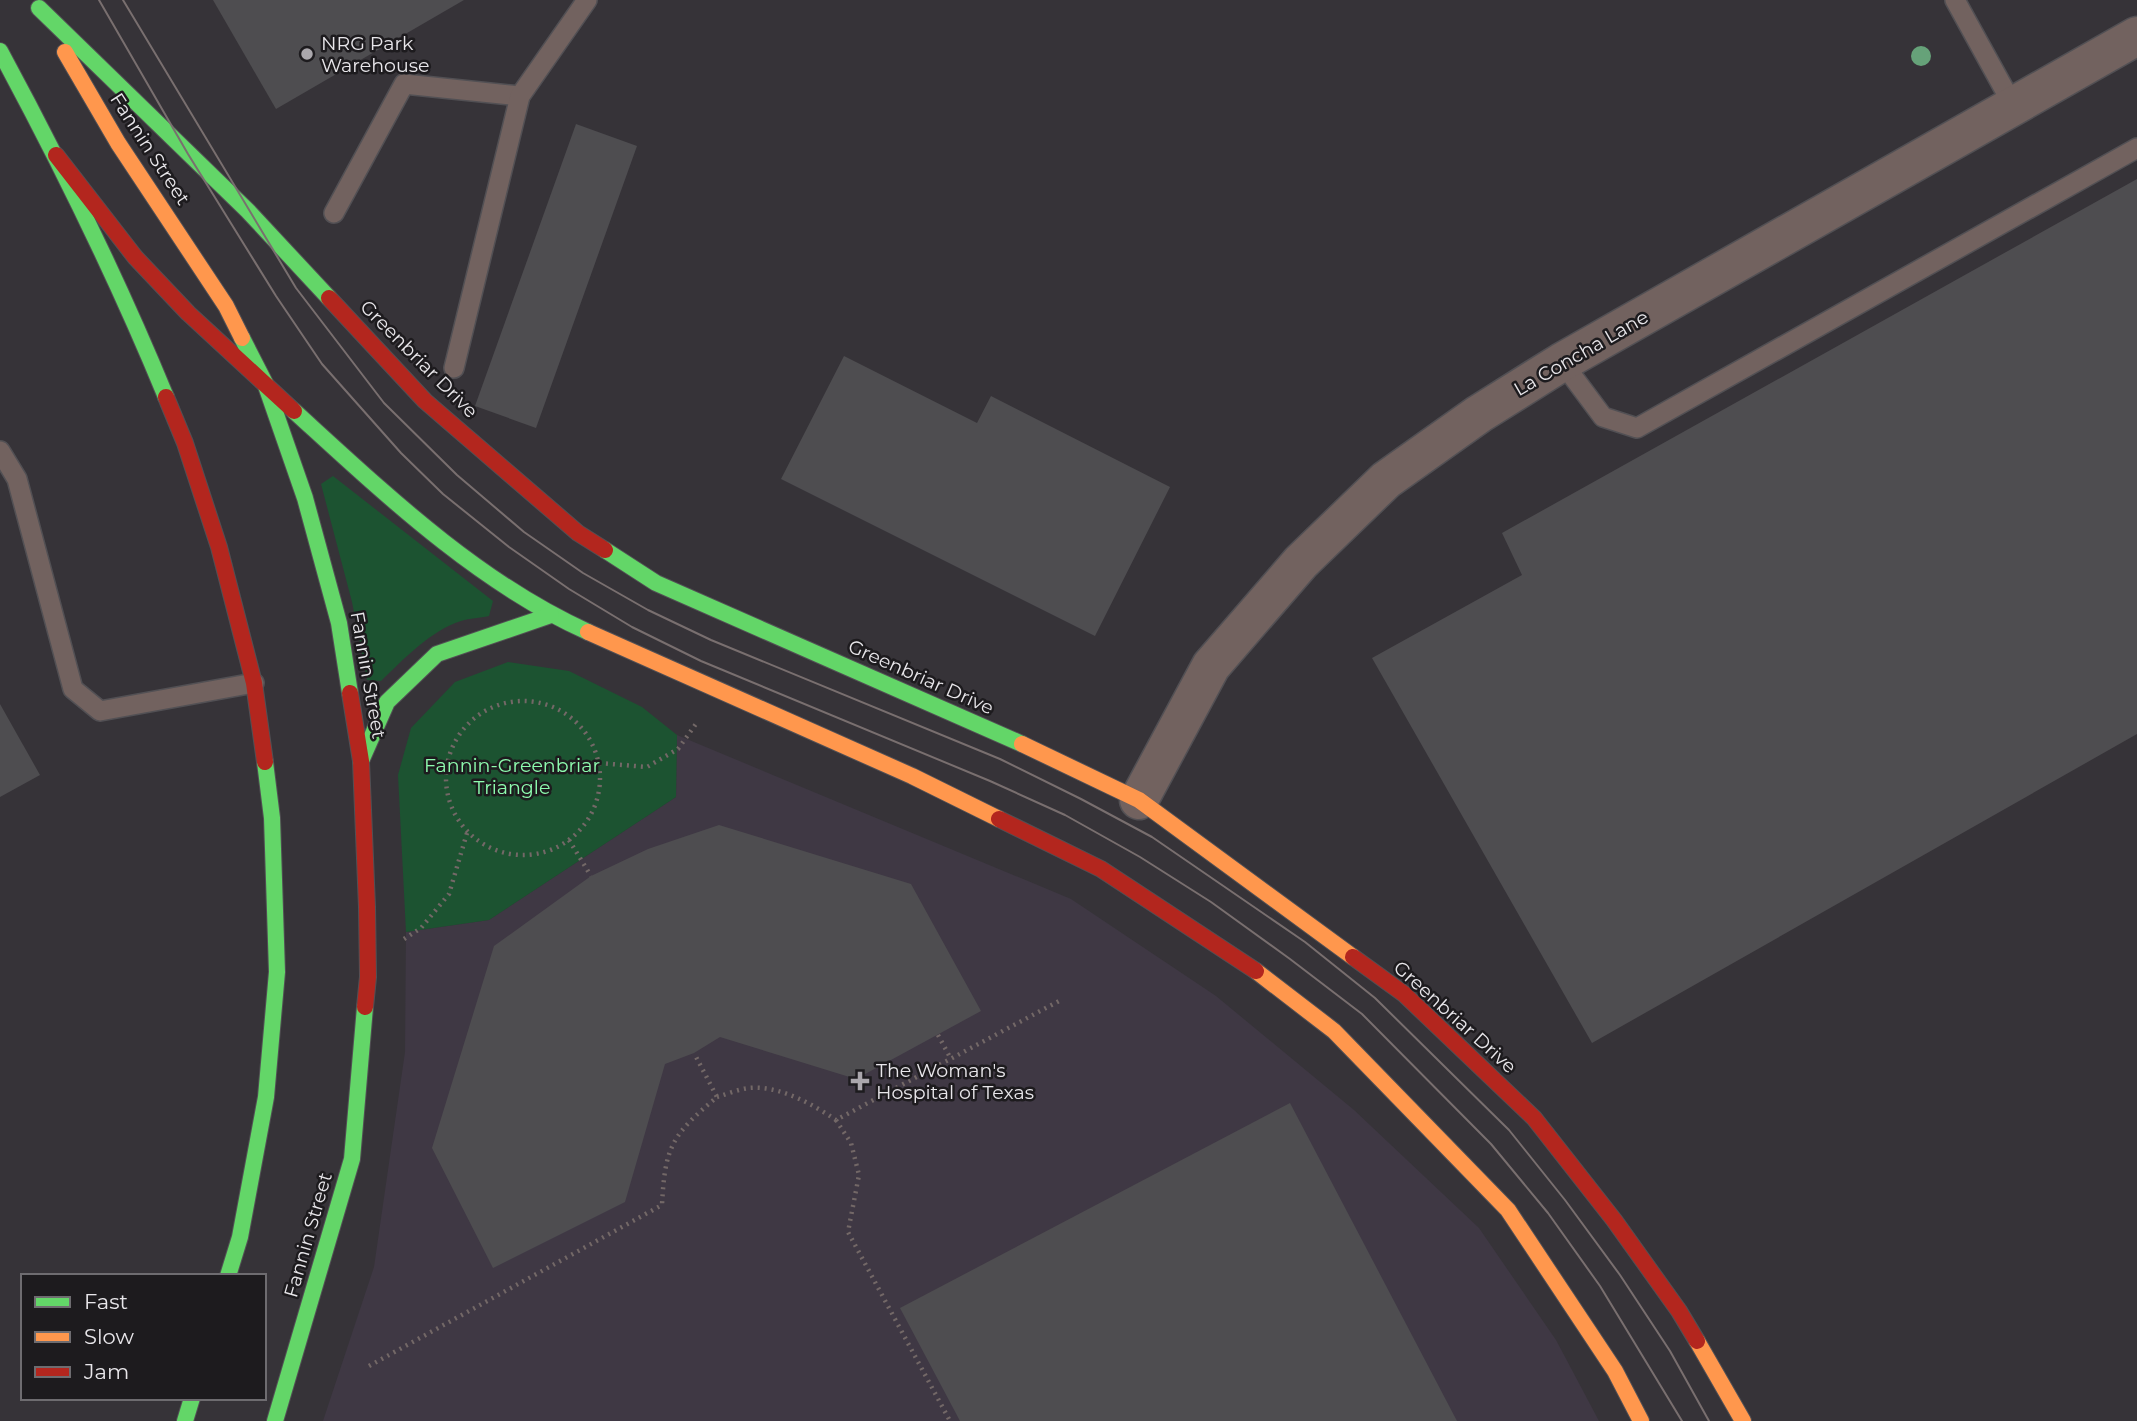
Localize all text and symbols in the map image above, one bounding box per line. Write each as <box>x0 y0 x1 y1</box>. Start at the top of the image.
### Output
place label: NRG Park Warehouse <box>321 32 429 77</box>
marker: NRG Park Warehouse <box>299 46 315 62</box>
street label: Fannin Street <box>105 89 195 210</box>
street label: Greenbriar Drive <box>355 295 483 423</box>
street label: La Concha Lane <box>1510 305 1652 401</box>
street label: Fannin Street <box>345 610 391 741</box>
street label: Greenbriar Drive <box>845 635 997 719</box>
park label: Fannin-Greenbriar Triangle <box>424 754 600 799</box>
street label: Greenbriar Drive <box>1389 956 1521 1078</box>
place label: The Woman's Hospital of Texas <box>876 1059 1034 1104</box>
marker: The Woman's Hospital of Texas <box>850 1071 870 1091</box>
street label: Fannin Street <box>279 1170 337 1300</box>
legend <box>21 1274 266 1400</box>
text: Fast <box>84 1289 128 1314</box>
text: Slow <box>84 1324 134 1349</box>
text: Jam <box>83 1359 129 1384</box>

